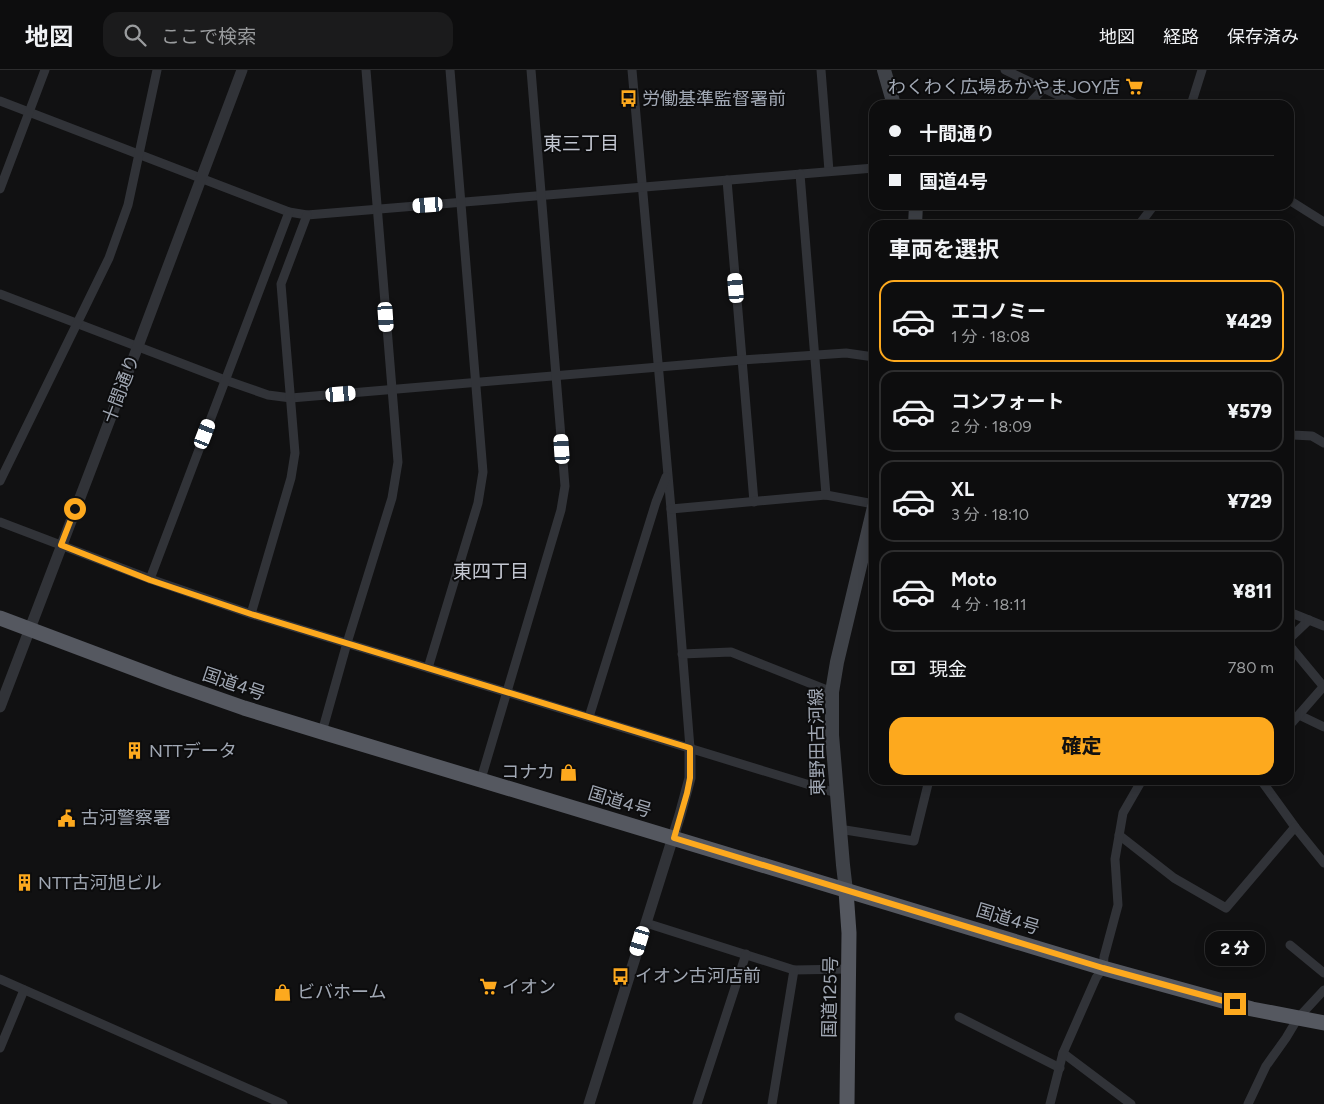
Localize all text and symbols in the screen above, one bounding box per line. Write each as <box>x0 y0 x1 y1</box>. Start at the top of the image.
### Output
search box <box>103 12 453 57</box>
icon: search <box>121 21 149 49</box>
text: 地図 <box>25 22 73 51</box>
text: ここで検索 <box>161 25 256 48</box>
text: 地図 <box>1099 26 1135 48</box>
text: 経路 <box>1163 26 1199 48</box>
text: 保存済み <box>1227 26 1299 48</box>
place label: わくわく広場あかやまJOY店 <box>888 76 1120 98</box>
supermarket icon: わくわく広場あかやまJOY店 <box>1124 77 1144 97</box>
place label: 労働基準監督署前 <box>642 88 786 110</box>
bus stop icon: 労働基準監督署前 <box>618 89 638 109</box>
text: 十間通り <box>919 122 995 145</box>
district label: 東三丁目 <box>543 132 619 155</box>
text: 国道4号 <box>919 170 988 193</box>
car <box>412 196 443 214</box>
text: 車両を選択 <box>889 236 999 263</box>
car <box>727 272 744 304</box>
icon: car <box>891 299 936 344</box>
text: エコノミー <box>951 300 1046 323</box>
car <box>377 302 394 332</box>
text: ¥429 <box>1226 310 1272 333</box>
text: 1 分 · 18:08 <box>951 327 1030 346</box>
street label: 十間通り <box>98 351 144 427</box>
car <box>325 385 356 403</box>
icon: car <box>891 389 936 434</box>
text: コンフォート <box>951 390 1064 413</box>
text: ¥579 <box>1227 400 1272 423</box>
car <box>192 417 217 451</box>
text: 2 分 · 18:09 <box>951 417 1032 436</box>
car <box>553 434 570 464</box>
text: XL <box>951 478 974 501</box>
icon: car <box>891 479 936 524</box>
text: ¥729 <box>1227 490 1272 513</box>
route start <box>64 498 86 520</box>
text: 3 分 · 18:10 <box>951 505 1029 524</box>
district label: 東四丁目 <box>453 560 529 583</box>
text: Moto <box>951 568 997 591</box>
icon: car <box>891 569 936 614</box>
text: ¥811 <box>1232 580 1272 603</box>
text: 4 分 · 18:11 <box>951 595 1027 614</box>
icon: cash <box>889 654 917 682</box>
text: 現金 <box>929 658 967 681</box>
text: 780 m <box>1228 658 1274 677</box>
street label: 国道4号 <box>200 663 268 705</box>
street label: 東野田古河線 <box>805 688 829 796</box>
button: 確定 <box>889 717 1274 775</box>
place label: NTTデータ <box>149 740 237 762</box>
building icon: NTTデータ <box>125 741 145 761</box>
place label: コナカ <box>501 761 555 783</box>
shop icon: コナカ <box>559 762 579 782</box>
street label: 国道4号 <box>586 782 654 822</box>
place label: 古河警察署 <box>81 807 171 829</box>
public building icon: 古河警察署 <box>57 808 77 828</box>
place label: NTT古河旭ビル <box>38 872 162 894</box>
building icon: NTT古河旭ビル <box>14 873 34 893</box>
street label: 国道4号 <box>974 899 1042 939</box>
car <box>628 924 651 958</box>
callout: 2 分 <box>1205 932 1265 966</box>
text: 2 分 <box>1220 939 1250 958</box>
street label: 国道125号 <box>818 956 842 1038</box>
place label: イオン古河店前 <box>635 965 761 987</box>
bus stop icon: イオン古河店前 <box>611 966 631 986</box>
place label: イオン <box>502 976 556 998</box>
supermarket icon: イオン <box>478 977 498 997</box>
place label: ビバホーム <box>297 981 386 1003</box>
shop icon: ビバホーム <box>273 982 293 1002</box>
route end <box>1224 993 1246 1015</box>

